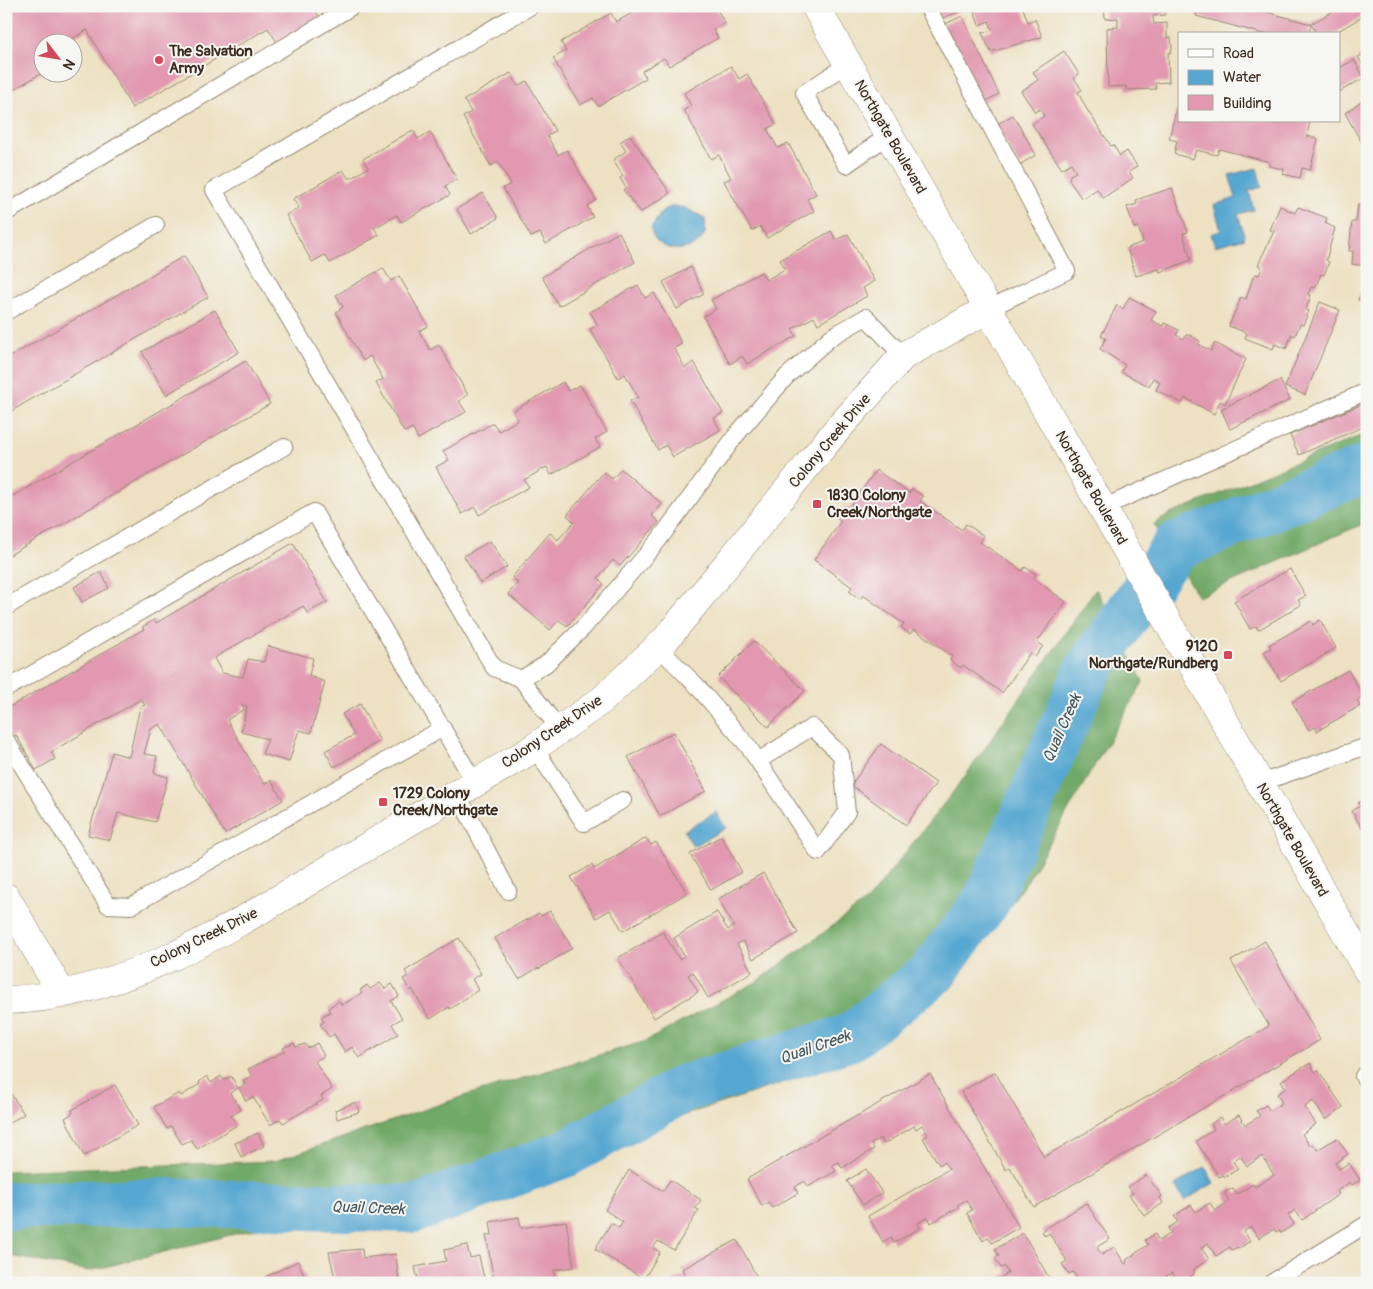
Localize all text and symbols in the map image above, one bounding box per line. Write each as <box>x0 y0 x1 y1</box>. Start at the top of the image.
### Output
north arrow <box>32 32 82 82</box>
legend <box>1178 32 1340 122</box>
place label: The Salvation Army <box>168 42 253 78</box>
text: Road <box>1223 44 1254 63</box>
marker: The Salvation Army <box>153 54 165 66</box>
text: N <box>59 56 78 73</box>
text: Water <box>1223 68 1262 87</box>
street label: Northgate Boulevard <box>850 77 930 197</box>
text: Building <box>1223 94 1271 113</box>
street label: Colony Creek Drive <box>785 390 875 492</box>
street label: Northgate Boulevard <box>1051 428 1131 548</box>
place label: 1830 Colony Creek/Northgate <box>827 486 932 522</box>
marker: 1830 Colony Creek/Northgate <box>811 498 823 510</box>
place label: 9120 Northgate/Rundberg <box>1089 637 1218 673</box>
marker: 9120 Northgate/Rundberg <box>1222 649 1234 661</box>
water label: Quail Creek <box>1038 689 1087 765</box>
street label: Colony Creek Drive <box>498 691 606 773</box>
street label: Northgate Boulevard <box>1252 780 1332 900</box>
place label: 1729 Colony Creek/Northgate <box>393 784 498 820</box>
marker: 1729 Colony Creek/Northgate <box>377 796 389 808</box>
street label: Colony Creek Drive <box>147 903 261 972</box>
water label: Quail Creek <box>777 1025 854 1068</box>
water label: Quail Creek <box>331 1197 406 1219</box>

